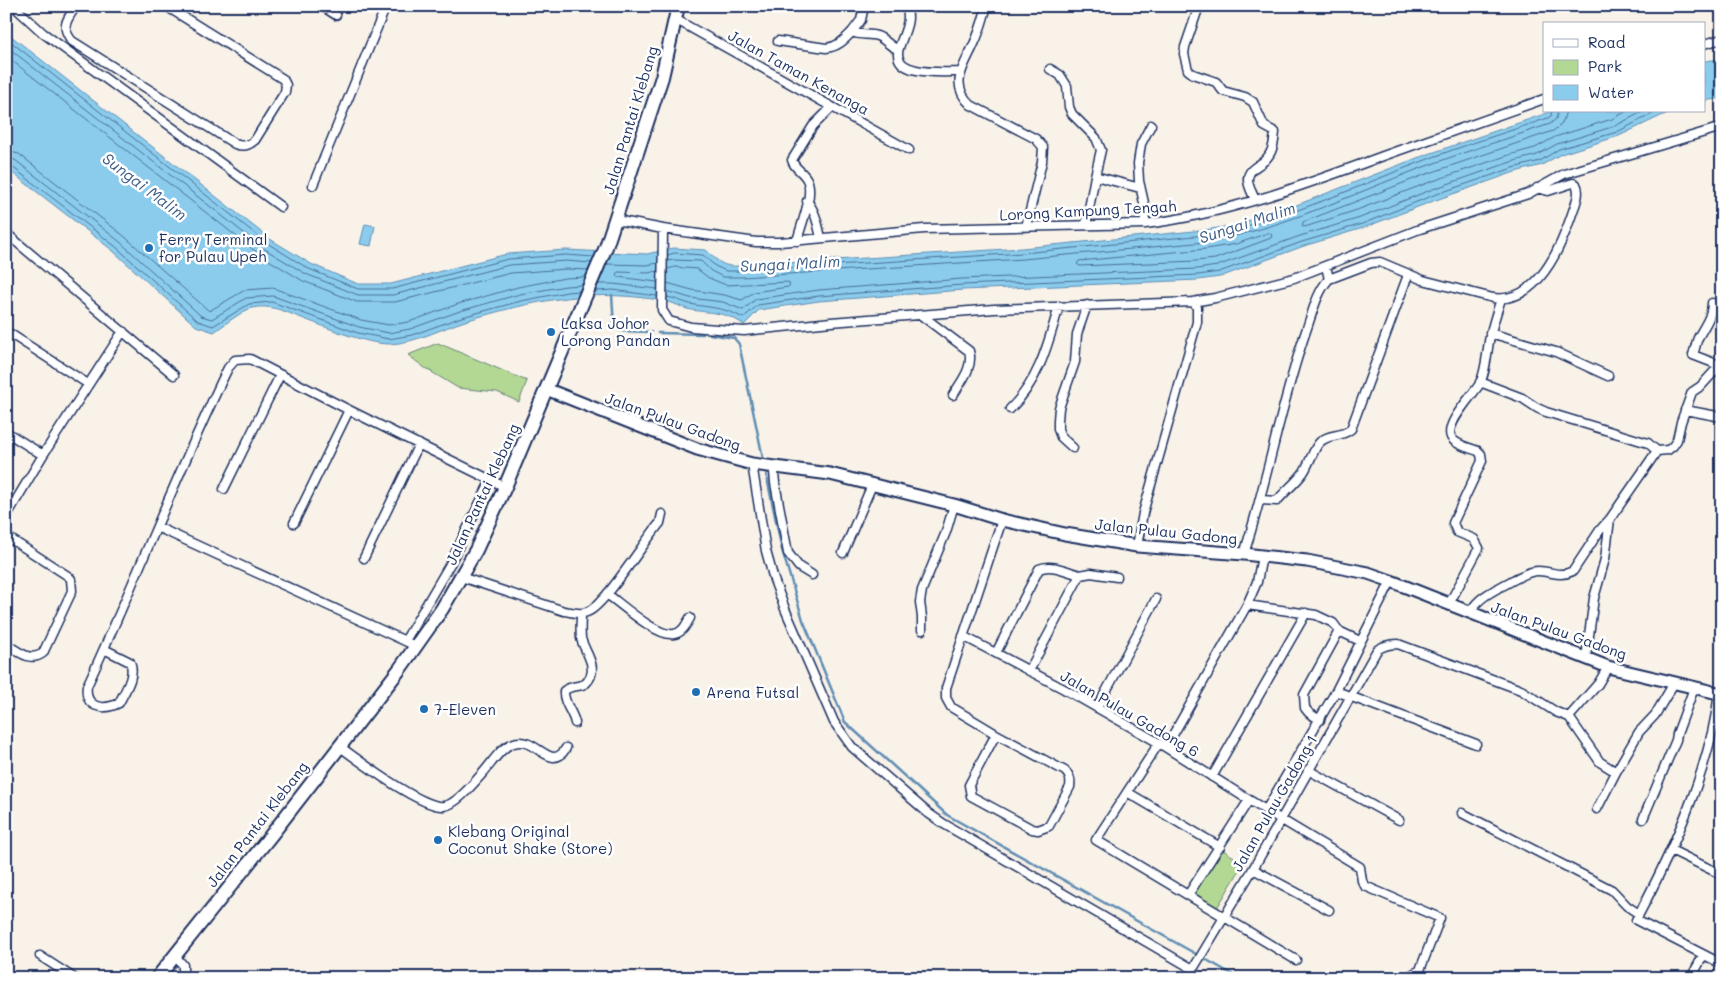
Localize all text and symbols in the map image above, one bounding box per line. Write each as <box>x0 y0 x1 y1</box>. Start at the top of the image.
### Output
legend <box>1543 22 1706 112</box>
street label: Jalan Taman Kenanga <box>725 25 873 119</box>
text: Road <box>1588 32 1625 52</box>
street label: Jalan Pantai Klebang <box>598 43 662 197</box>
text: Park <box>1588 56 1622 76</box>
text: Water <box>1588 82 1634 102</box>
water label: Sungai Malim <box>99 147 191 225</box>
street label: Lorong Kampung Tengah <box>999 195 1177 225</box>
water label: Sungai Malim <box>1196 197 1298 247</box>
place label: Ferry Terminal for Pulau Upeh <box>159 229 268 266</box>
marker: Ferry Terminal for Pulau Upeh <box>143 242 155 254</box>
water label: Sungai Malim <box>739 250 841 276</box>
place label: Laksa Johor Lorong Pandan <box>561 313 670 350</box>
marker: Laksa Johor Lorong Pandan <box>545 326 557 338</box>
street label: Jalan Pulau Gadong <box>602 387 744 455</box>
street label: Jalan Pantai Klebang <box>440 420 524 568</box>
street label: Jalan Pulau Gadong <box>1094 514 1239 548</box>
street label: Jalan Pulau Gadong <box>1488 596 1630 664</box>
street label: Jalan Pulau Gadong 6 <box>1057 665 1203 761</box>
place label: Arena Futsal <box>706 682 799 702</box>
marker: Arena Futsal <box>690 686 702 698</box>
place label: 7-Eleven <box>434 699 496 719</box>
marker: 7-Eleven <box>418 703 430 715</box>
street label: Jalan Pulau Gadong 1 <box>1227 731 1321 875</box>
street label: Jalan Pantai Klebang <box>202 757 312 891</box>
place label: Klebang Original Coconut Shake (Store) <box>448 821 613 858</box>
marker: Klebang Original Coconut Shake (Store) <box>432 834 444 846</box>

